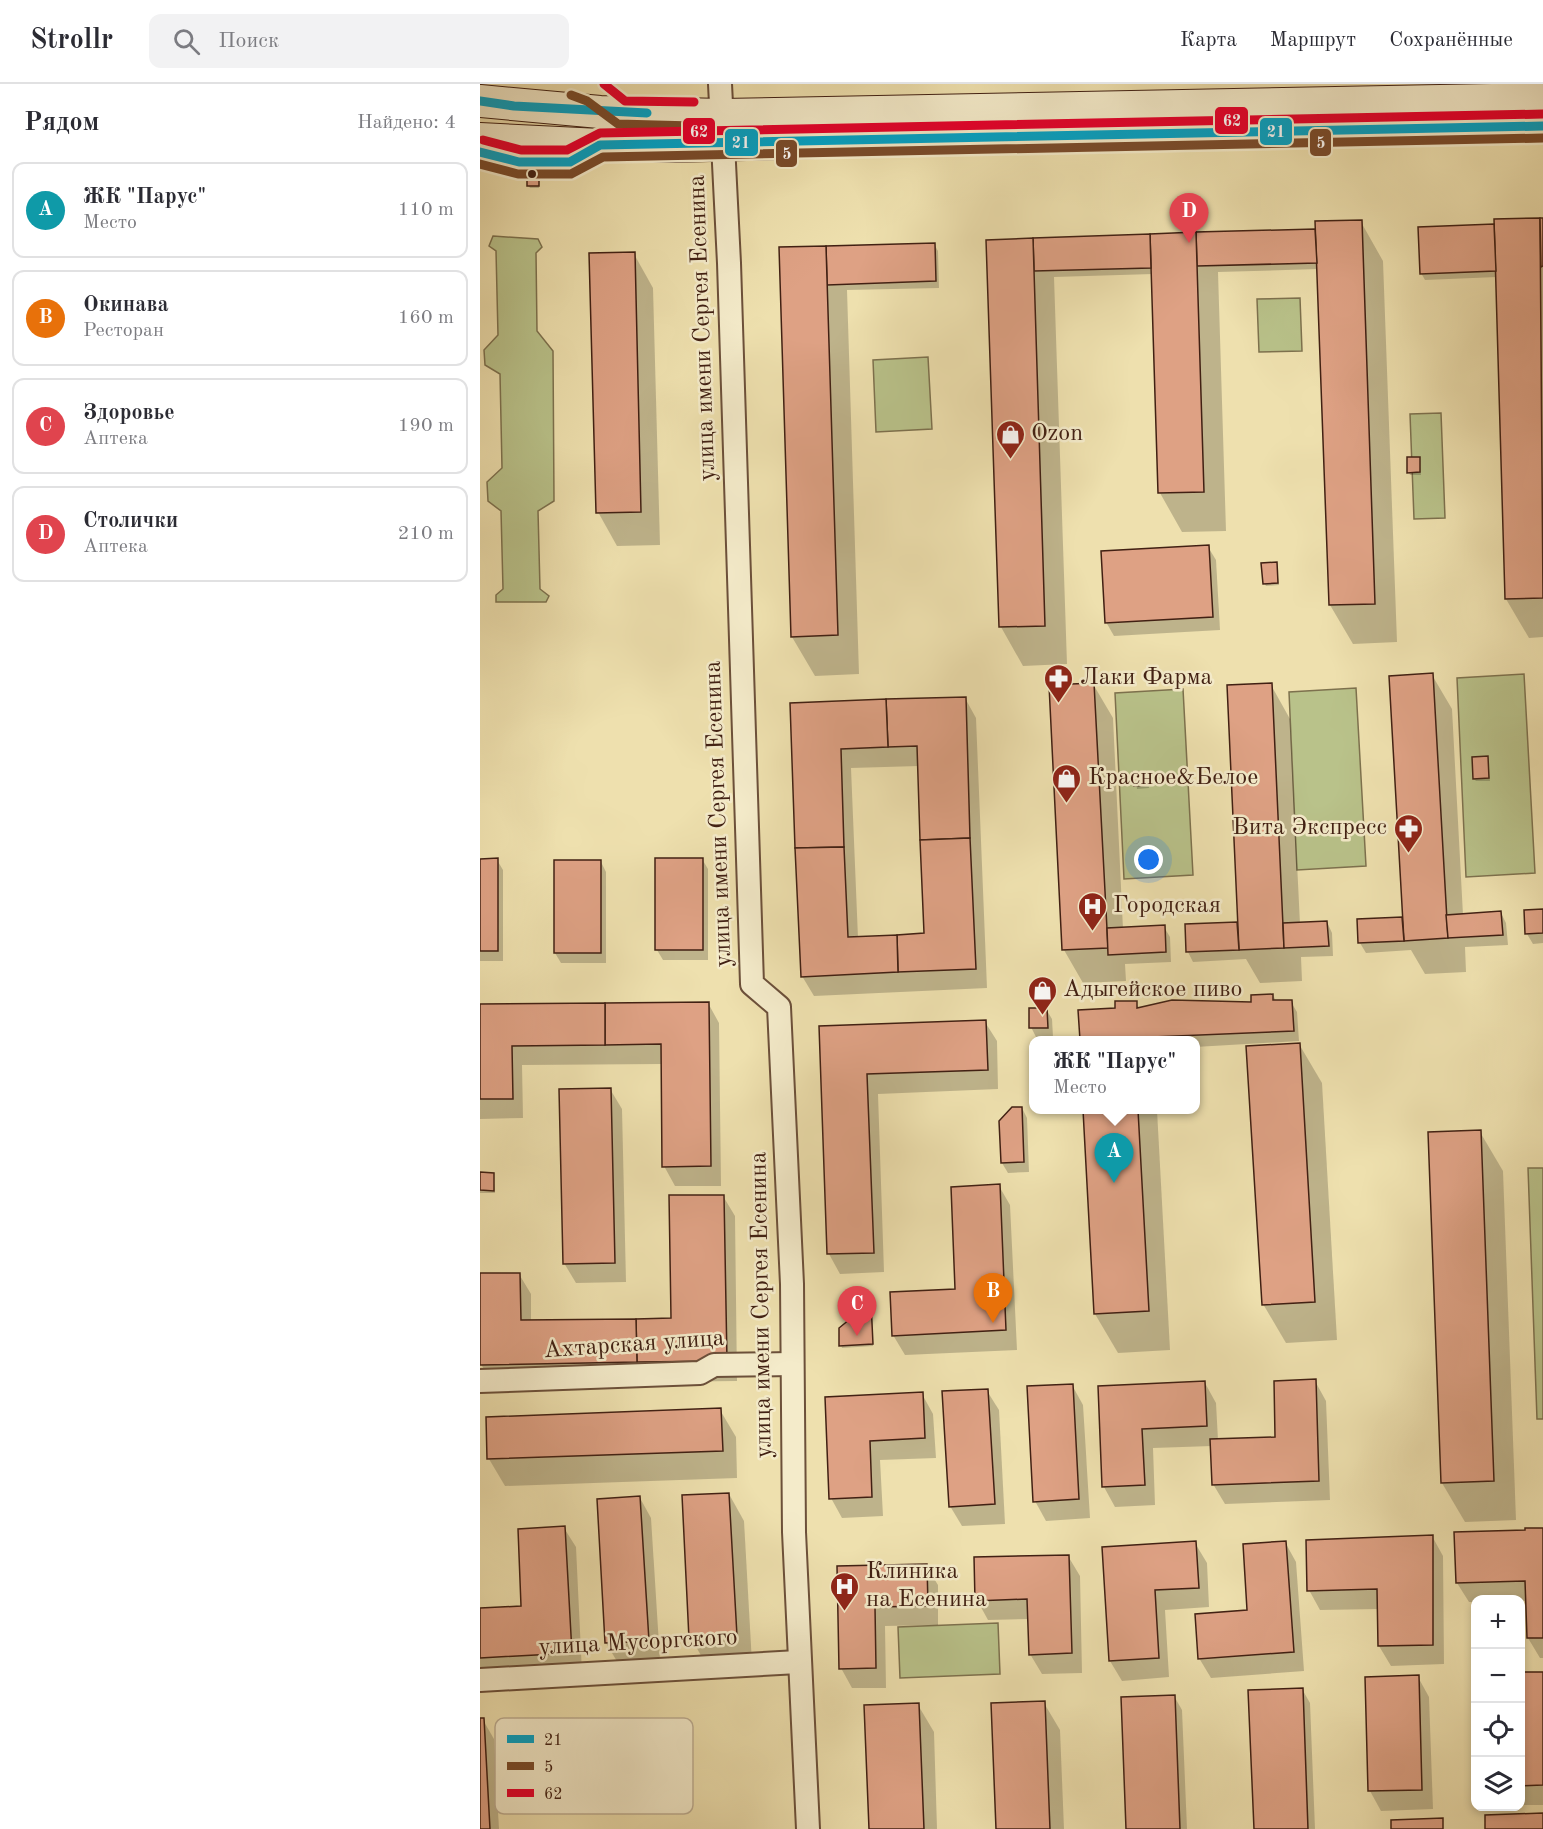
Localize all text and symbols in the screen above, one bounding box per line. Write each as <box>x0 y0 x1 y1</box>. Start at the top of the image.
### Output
search box <box>149 14 569 68</box>
icon: search <box>170 25 203 58</box>
text: Strollr <box>30 27 113 55</box>
text: Поиск <box>218 30 279 52</box>
text: Карта <box>1180 30 1237 51</box>
text: Маршрут <box>1270 30 1356 51</box>
text: Сохранённые <box>1389 30 1513 51</box>
line badge: 62 <box>1214 106 1249 135</box>
text: Рядом <box>24 110 99 136</box>
text: Найдено: 4 <box>357 113 456 133</box>
text: 62 <box>1223 114 1241 130</box>
line badge: 62 <box>682 117 716 145</box>
line badge: 21 <box>1259 117 1293 146</box>
text: 62 <box>690 125 708 141</box>
text: 21 <box>1267 125 1285 141</box>
line badge: 21 <box>724 128 759 157</box>
line badge: 5 <box>1309 128 1332 157</box>
text: 21 <box>732 136 750 152</box>
text: 5 <box>1316 136 1326 152</box>
line badge: 5 <box>775 139 798 168</box>
text: 5 <box>782 147 792 163</box>
unlabelled marker <box>526 168 538 180</box>
street label: улица имени Сергея Есенина <box>686 174 720 482</box>
text: ЖК "Парус" <box>83 186 206 208</box>
pin: D <box>1170 194 1208 243</box>
text: A <box>38 200 53 220</box>
text: 110 m <box>398 200 454 220</box>
text: Место <box>83 213 137 233</box>
text: Окинава <box>83 294 169 316</box>
text: B <box>38 308 53 328</box>
text: 160 m <box>398 308 454 328</box>
text: Ресторан <box>83 321 164 341</box>
text: Здоровье <box>83 402 175 424</box>
text: C <box>39 416 52 436</box>
text: 190 m <box>398 416 454 436</box>
shop icon: Ozon <box>994 418 1026 460</box>
place label: Ozon <box>1031 422 1083 446</box>
text: Аптека <box>83 429 148 449</box>
text: Столички <box>83 510 178 532</box>
text: D <box>38 524 53 544</box>
text: 210 m <box>398 524 454 544</box>
text: Аптека <box>83 537 148 557</box>
street label: улица имени Сергея Есенина <box>702 660 736 968</box>
pharmacy icon: Лаки Фарма <box>1043 662 1075 704</box>
place label: Лаки Фарма <box>1080 666 1212 690</box>
shop icon: Красное&Белое <box>1051 762 1083 804</box>
place label: Красное&Белое <box>1088 766 1258 790</box>
pharmacy icon: Вита Экспресс <box>1392 812 1424 854</box>
place label: Вита Экспресс <box>1232 816 1387 840</box>
your location <box>1134 845 1163 874</box>
hospital icon: Городская <box>1076 890 1108 932</box>
place label: Городская <box>1113 894 1221 918</box>
shop icon: Адыгейское пиво <box>1026 974 1058 1016</box>
place label: Адыгейское пиво <box>1063 978 1243 1002</box>
popup <box>1029 1036 1200 1114</box>
text: ЖК "Парус" <box>1053 1051 1176 1073</box>
text: Место <box>1053 1078 1107 1098</box>
pin: A <box>1094 1134 1134 1183</box>
street label: улица имени Сергея Есенина <box>747 1151 777 1459</box>
pin: B <box>974 1274 1012 1323</box>
pin: C <box>838 1286 877 1336</box>
street label: Ахтарская улица <box>543 1327 725 1363</box>
place label: Клиника на Есенина <box>866 1560 987 1612</box>
hospital icon: Клиника на Есенина <box>829 1570 861 1612</box>
map controls <box>1471 1595 1525 1811</box>
button: + <box>1471 1595 1525 1649</box>
street label: улица Мусоргского <box>538 1626 738 1660</box>
button: − <box>1471 1649 1525 1703</box>
button: locate <box>1471 1703 1525 1757</box>
legend <box>495 1718 693 1814</box>
text: 21 <box>544 1733 563 1749</box>
button: layers <box>1471 1757 1525 1811</box>
text: 5 <box>544 1760 553 1776</box>
text: 62 <box>544 1787 563 1803</box>

